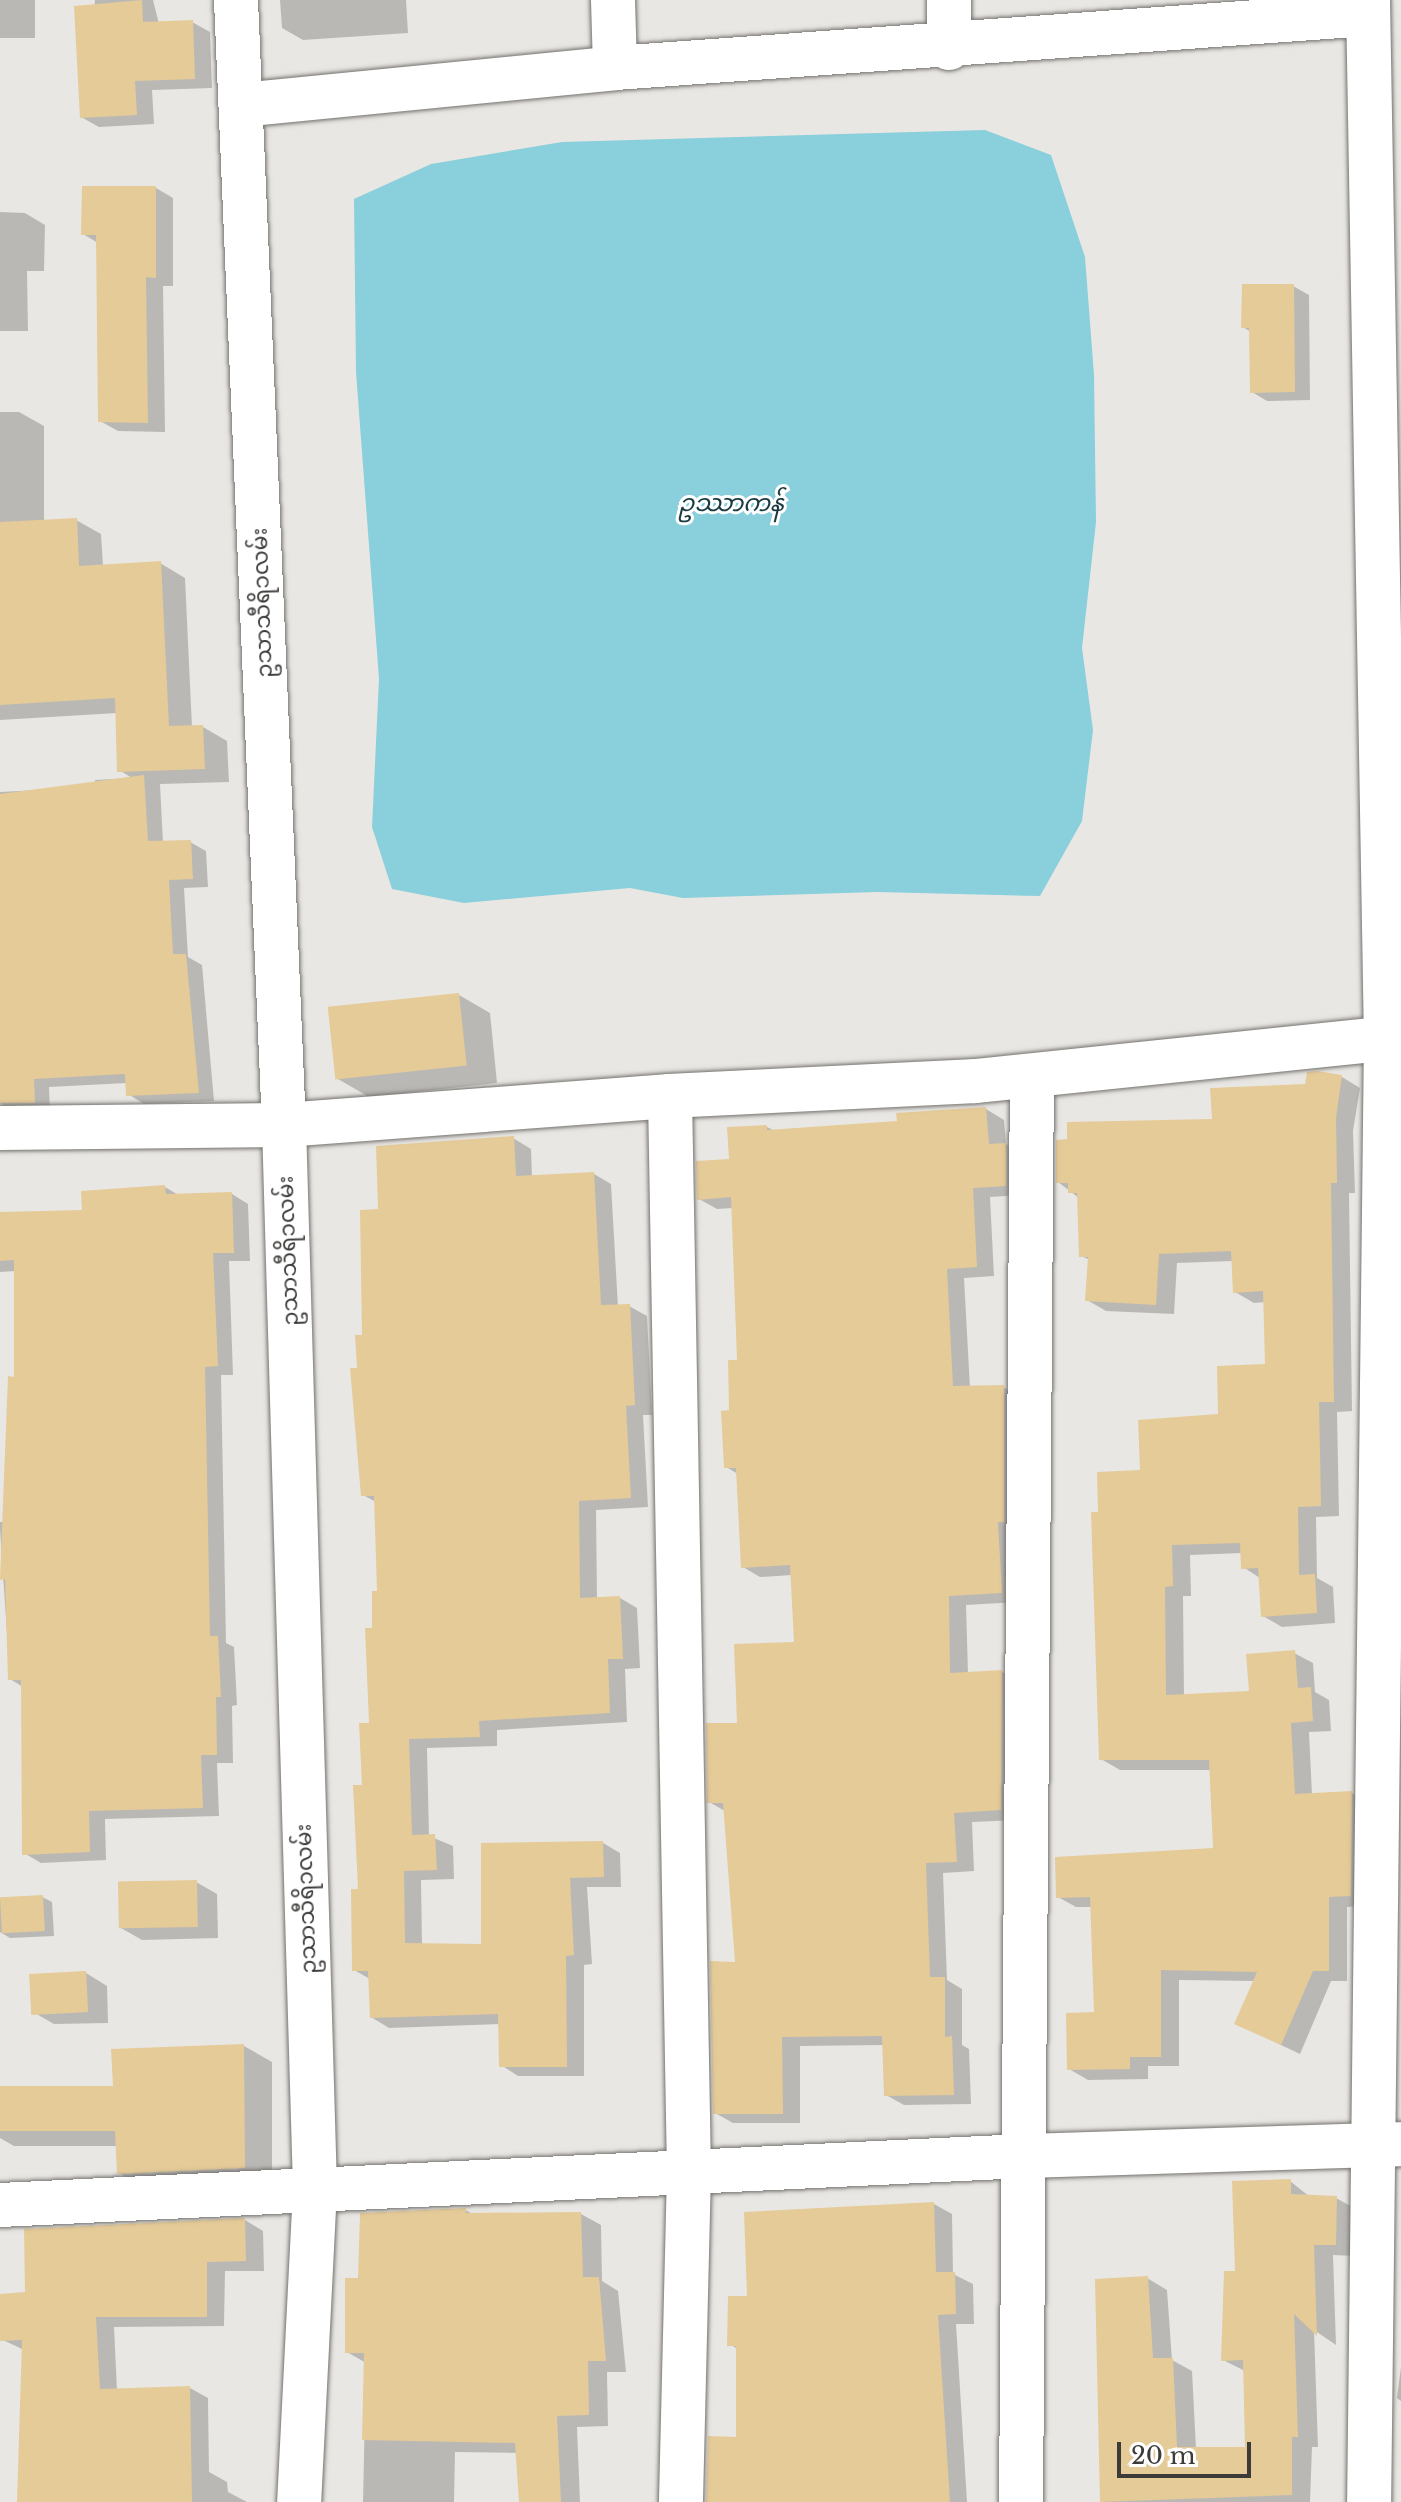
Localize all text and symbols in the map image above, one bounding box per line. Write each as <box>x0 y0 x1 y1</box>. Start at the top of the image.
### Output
water label: ဥဿာကန် <box>678 489 784 517</box>
street label: ဥသာသီရိ၁လမ်း <box>246 527 278 679</box>
street label: ဥသာသီရိ၁လမ်း <box>272 1175 304 1327</box>
street label: ဥသာသီရိ၁လမ်း <box>290 1823 322 1975</box>
scale bar <box>1121 2426 1255 2476</box>
text: 20 m <box>1131 2441 1196 2470</box>

